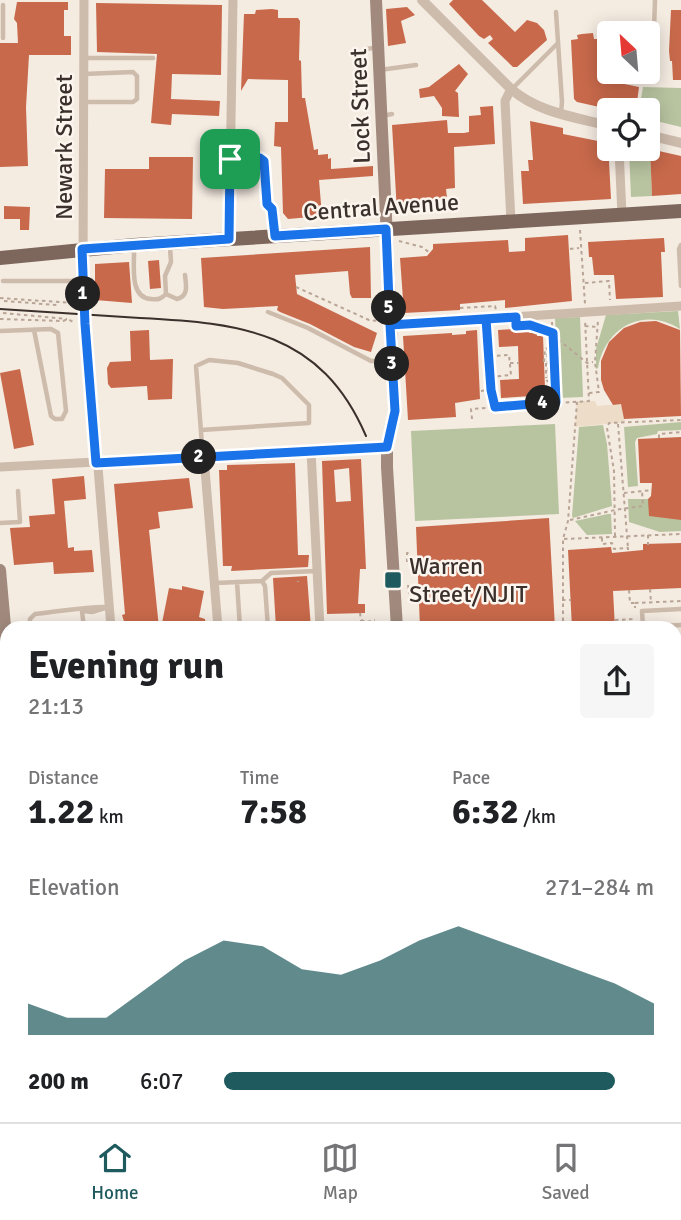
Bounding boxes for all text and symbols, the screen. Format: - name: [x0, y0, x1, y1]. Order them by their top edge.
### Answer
- north arrow: [597, 21, 660, 84]
- map controls: [597, 21, 660, 161]
- street label: Lock Street: [343, 48, 377, 164]
- street label: Newark Street: [49, 74, 79, 220]
- button: locate: [597, 98, 660, 161]
- pin: [200, 129, 260, 189]
- icon: arrive: [211, 140, 249, 178]
- street label: Central Avenue: [302, 187, 460, 227]
- pin: 1: [66, 276, 100, 312]
- text: 1: [77, 281, 88, 305]
- pin: 5: [372, 290, 406, 326]
- text: 5: [383, 295, 394, 319]
- pin: 3: [374, 346, 410, 382]
- text: 3: [386, 351, 397, 375]
- pin: 4: [526, 386, 560, 420]
- text: 4: [537, 390, 548, 414]
- pin: 2: [182, 440, 216, 475]
- text: 2: [193, 444, 204, 468]
- place label: Warren Street/NJIT: [409, 551, 528, 609]
- marker: Warren Street/NJIT: [383, 570, 403, 590]
- text: Evening run: [28, 642, 224, 689]
- button: share: [580, 644, 654, 718]
- text: 21:13: [28, 692, 84, 721]
- text: Distance: [28, 766, 99, 790]
- text: Time: [240, 766, 279, 790]
- text: Pace: [452, 766, 490, 790]
- text: 1.22: [28, 790, 95, 833]
- text: 7:58: [240, 790, 307, 833]
- text: 6:32: [452, 790, 519, 833]
- text: km: [95, 805, 124, 829]
- text: /km: [519, 805, 556, 829]
- text: Elevation: [28, 873, 120, 902]
- text: 271–284 m: [545, 873, 654, 902]
- text: 200 m: [28, 1067, 89, 1096]
- text: 6:07: [140, 1067, 183, 1096]
- tab: Home: [91, 1139, 139, 1205]
- tab: Map: [321, 1139, 359, 1205]
- tab: Saved: [542, 1139, 590, 1205]

